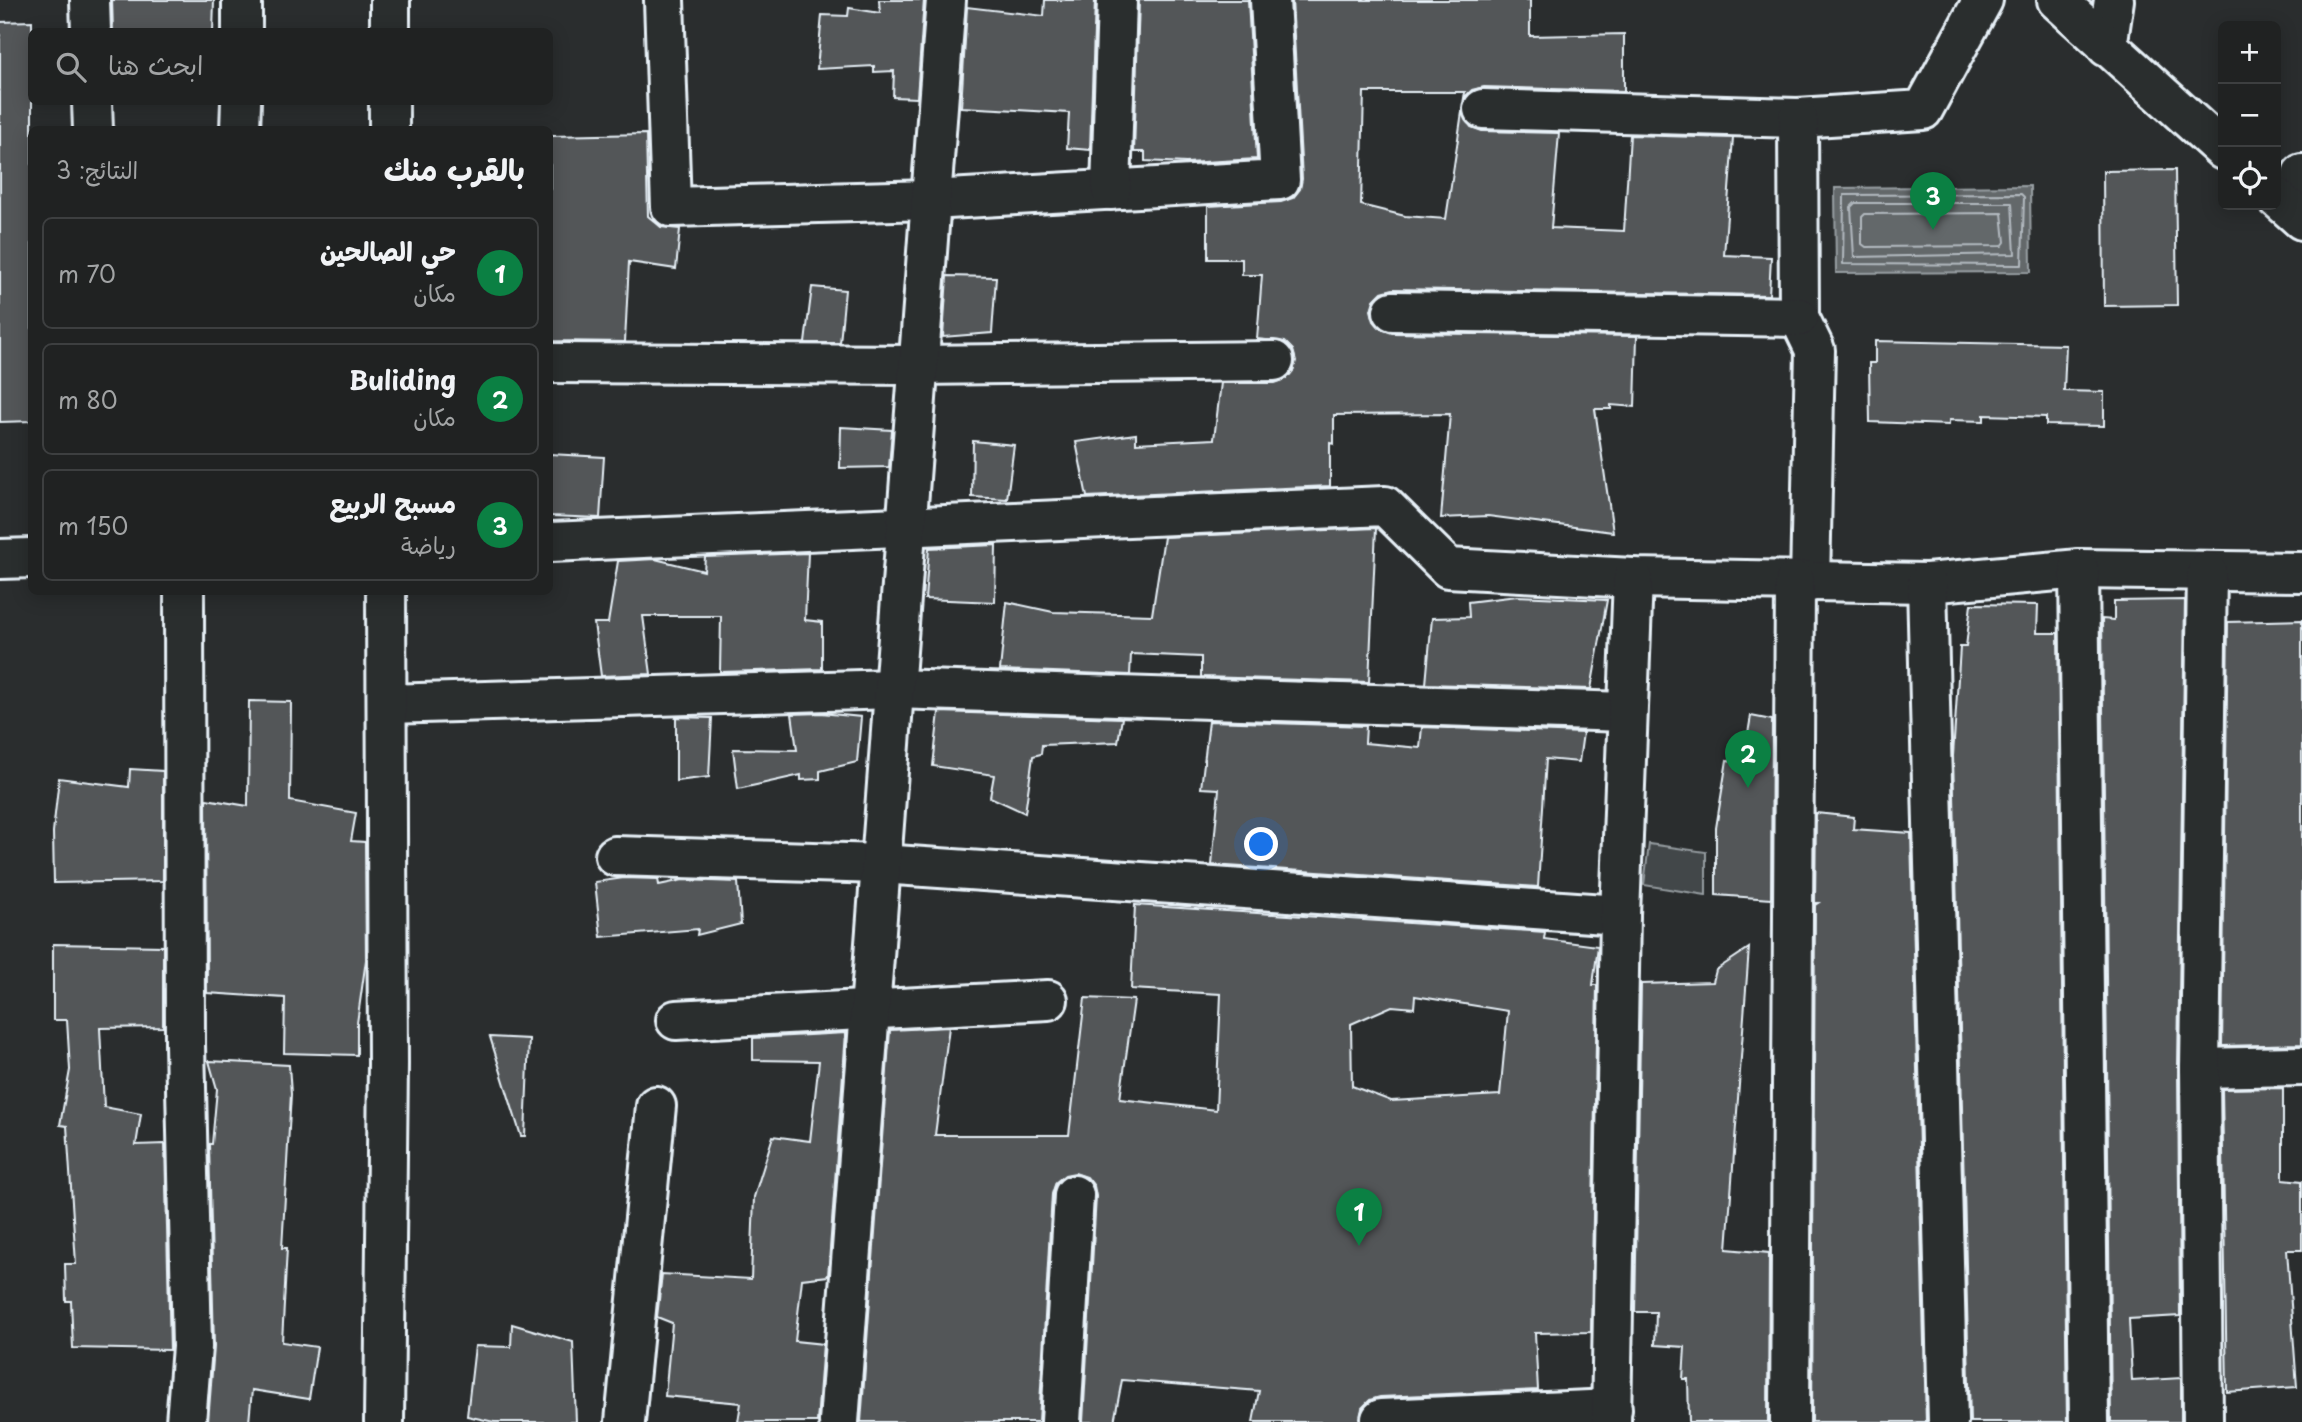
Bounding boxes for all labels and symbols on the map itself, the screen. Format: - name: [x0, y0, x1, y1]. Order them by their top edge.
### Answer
- pin: 3: [1910, 172, 1956, 230]
- pin: 2: [1725, 730, 1771, 788]
- your location: [1244, 827, 1278, 861]
- pin: 1: [1336, 1188, 1382, 1246]

